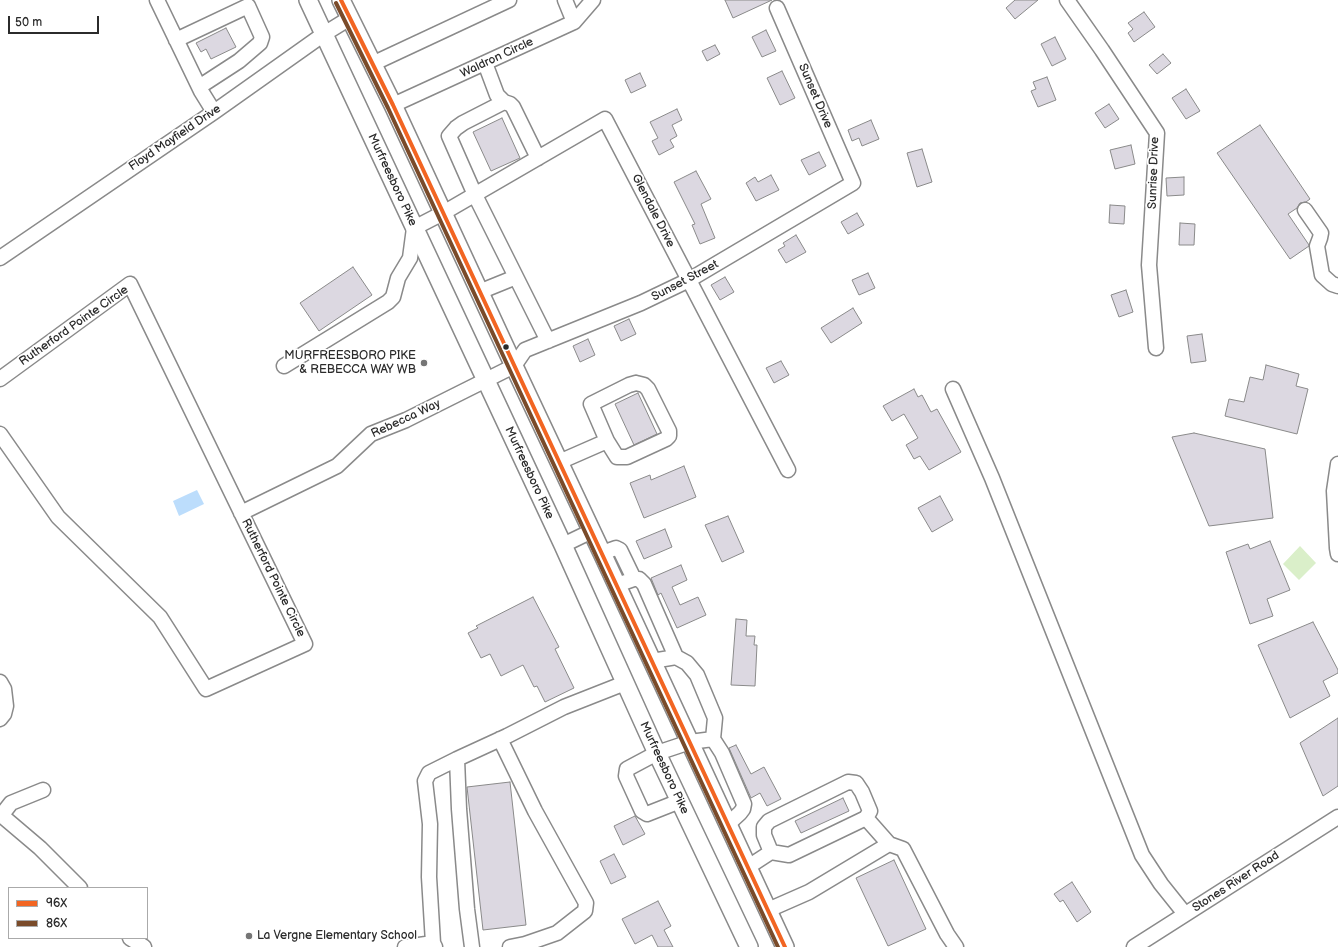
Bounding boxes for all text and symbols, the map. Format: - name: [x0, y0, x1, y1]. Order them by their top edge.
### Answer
- scale bar: [10, 8, 101, 34]
- text: 50 m: [15, 15, 42, 30]
- street label: Waldron Circle: [458, 35, 536, 81]
- street label: Sunset Drive: [795, 61, 835, 131]
- street label: Floyd Mayfield Drive: [126, 102, 224, 174]
- street label: Murfreesboro Pike: [364, 132, 420, 228]
- street label: Sunrise Drive: [1146, 137, 1162, 209]
- street label: Glendale Drive: [628, 172, 678, 250]
- street label: Sunset Street: [649, 257, 721, 305]
- street label: Rutherford Pointe Circle: [17, 283, 131, 369]
- unlabelled marker: [501, 342, 511, 352]
- place label: MURFREESBORO PIKE & REBECCA WAY WB: [284, 349, 416, 377]
- marker: MURFREESBORO PIKE & REBECCA WAY WB: [419, 358, 429, 368]
- street label: Rebecca Way: [369, 397, 443, 441]
- street label: Murfreesboro Pike: [501, 425, 557, 521]
- street label: Rutherford Pointe Circle: [238, 516, 308, 640]
- street label: Murfreesboro Pike: [636, 720, 692, 816]
- street label: Stones River Road: [1190, 849, 1282, 915]
- legend: [8, 887, 148, 939]
- text: 96X: [46, 896, 67, 911]
- text: 86X: [46, 916, 67, 931]
- place label: La Vergne Elementary School: [257, 929, 417, 943]
- marker: La Vergne Elementary School: [244, 931, 254, 941]

